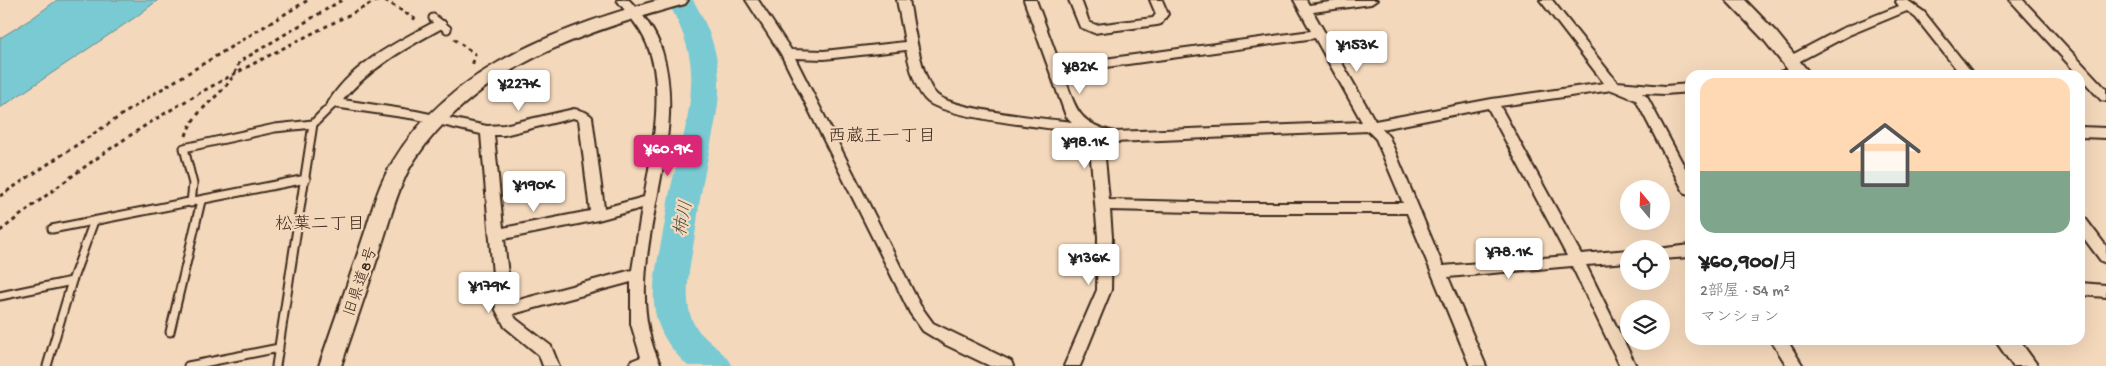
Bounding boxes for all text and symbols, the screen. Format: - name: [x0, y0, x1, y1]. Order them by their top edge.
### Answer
- pin: ¥153K: [1322, 30, 1392, 73]
- text: ¥153K: [1337, 37, 1377, 56]
- pin: ¥82K: [1050, 52, 1110, 95]
- text: ¥82K: [1064, 59, 1096, 78]
- pin: ¥227K: [484, 70, 554, 112]
- text: ¥227K: [499, 76, 539, 95]
- icon: home: [1840, 110, 1930, 200]
- district label: 西蔵王一丁目: [828, 126, 936, 148]
- pin: ¥98.1K: [1044, 128, 1126, 170]
- pin: ¥60.9K: [627, 134, 709, 177]
- text: ¥98.1K: [1063, 134, 1107, 153]
- text: ¥60.9K: [645, 141, 691, 160]
- pin: ¥190K: [499, 170, 569, 213]
- text: ¥190K: [514, 177, 554, 196]
- north arrow: [1620, 180, 1670, 230]
- map controls: [1620, 180, 1670, 350]
- water label: 柿川: [670, 199, 698, 238]
- district label: 松葉二丁目: [275, 214, 365, 236]
- pin: ¥78.1K: [1468, 238, 1550, 280]
- button: locate: [1620, 240, 1670, 290]
- street label: 旧県道8号: [341, 244, 383, 320]
- pin: ¥136K: [1054, 244, 1124, 286]
- text: ¥78.1K: [1487, 244, 1531, 263]
- text: ¥136K: [1069, 250, 1109, 269]
- text: ¥60,900/月: [1700, 251, 1799, 276]
- pin: ¥179K: [454, 272, 524, 314]
- text: ¥179K: [469, 278, 509, 297]
- text: 2部屋 · 54 m²: [1700, 283, 1790, 302]
- button: layers: [1620, 300, 1670, 350]
- text: マンション: [1700, 309, 1779, 328]

